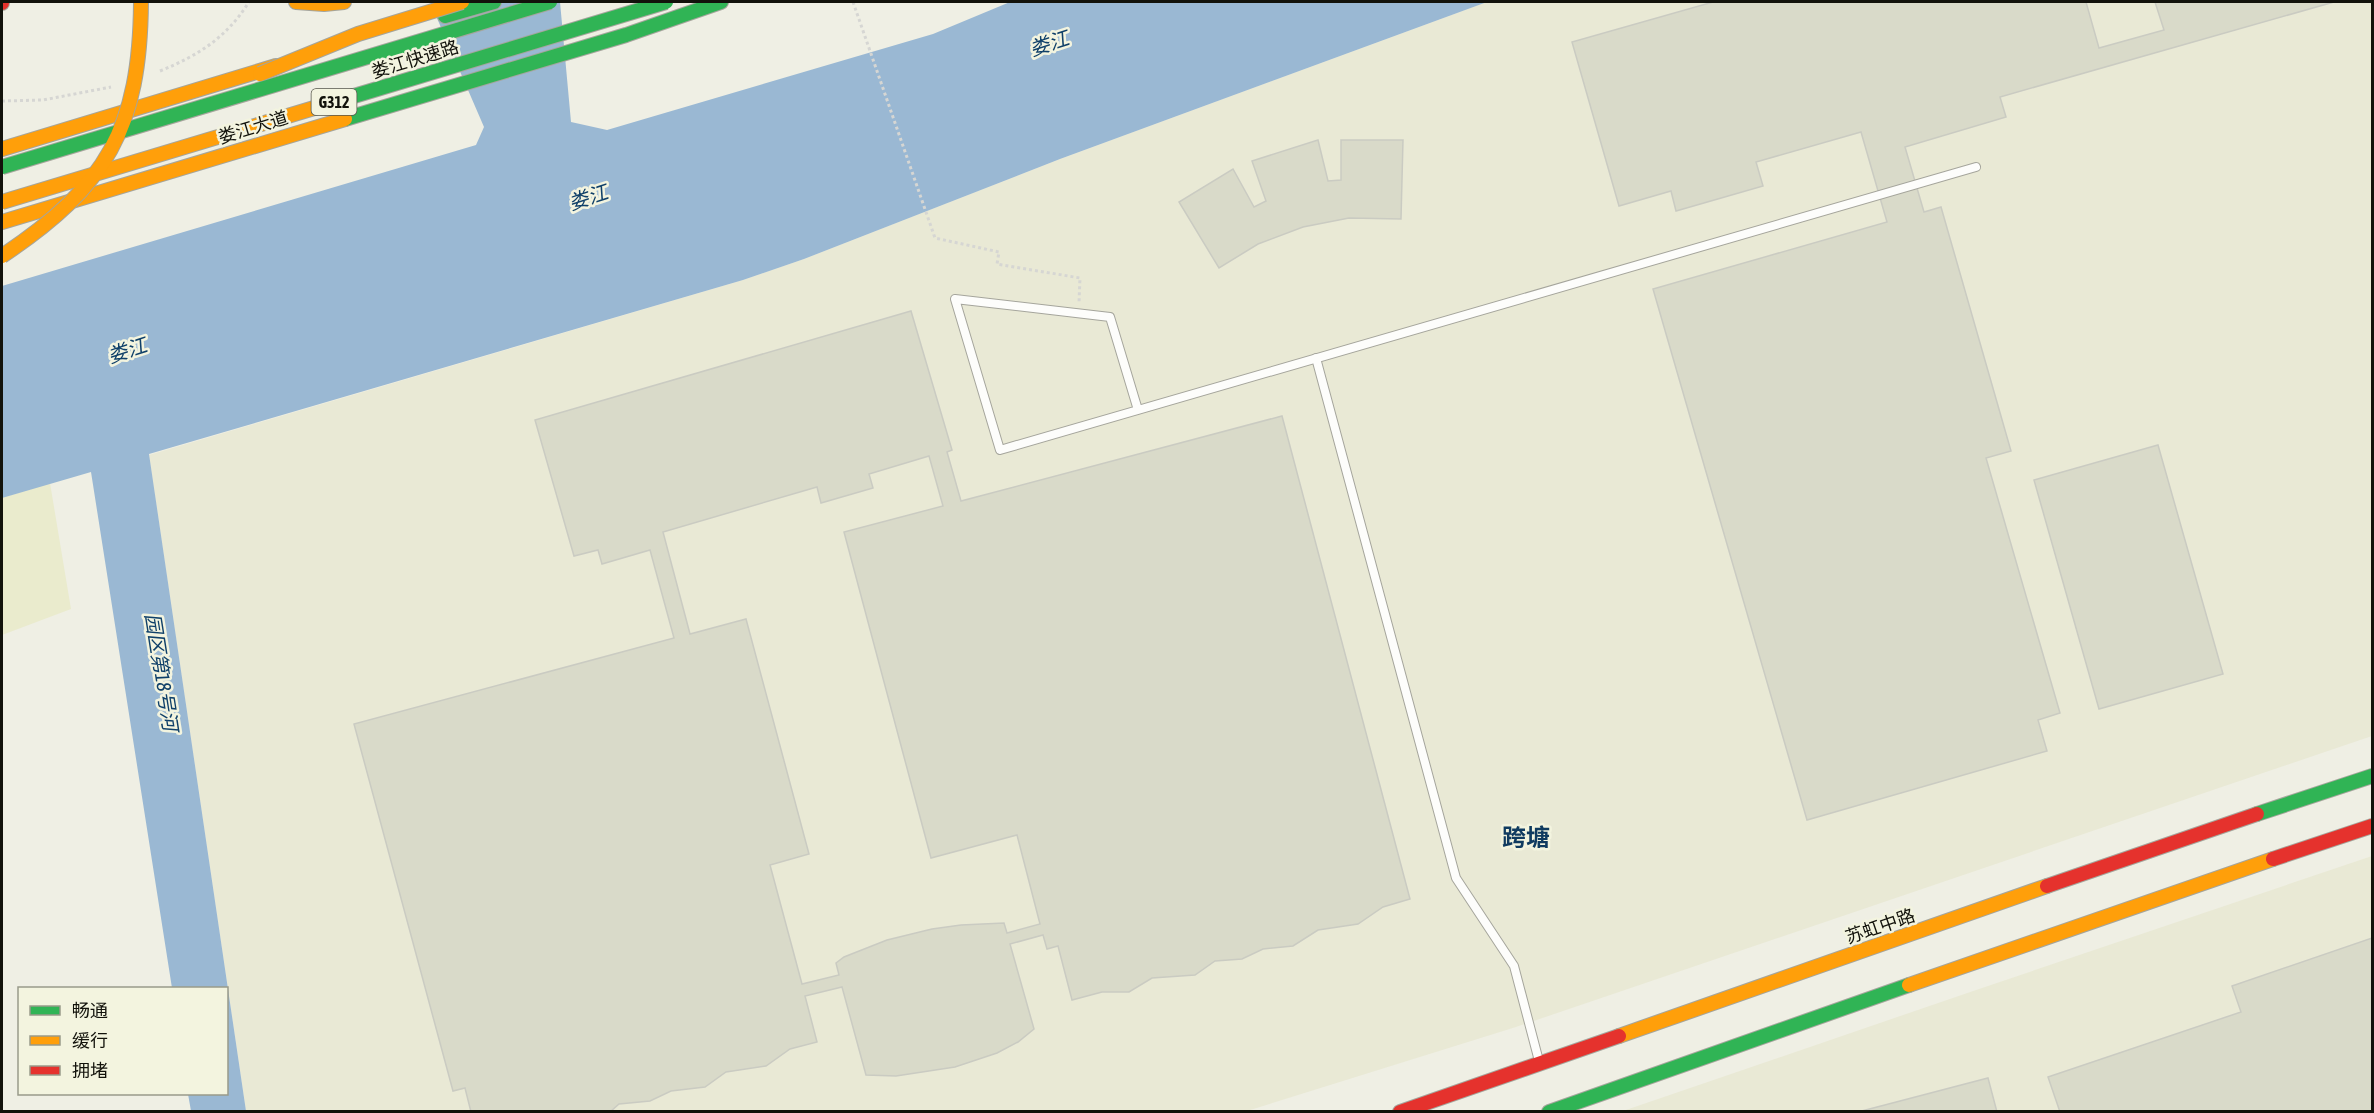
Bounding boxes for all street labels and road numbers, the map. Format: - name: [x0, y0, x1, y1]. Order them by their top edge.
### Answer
- street label: 娄江快速路: [369, 36, 461, 82]
- road number: G312: [312, 89, 356, 115]
- street label: 娄江大道: [216, 106, 290, 148]
- street label: 苏虹中路: [1843, 904, 1917, 948]

